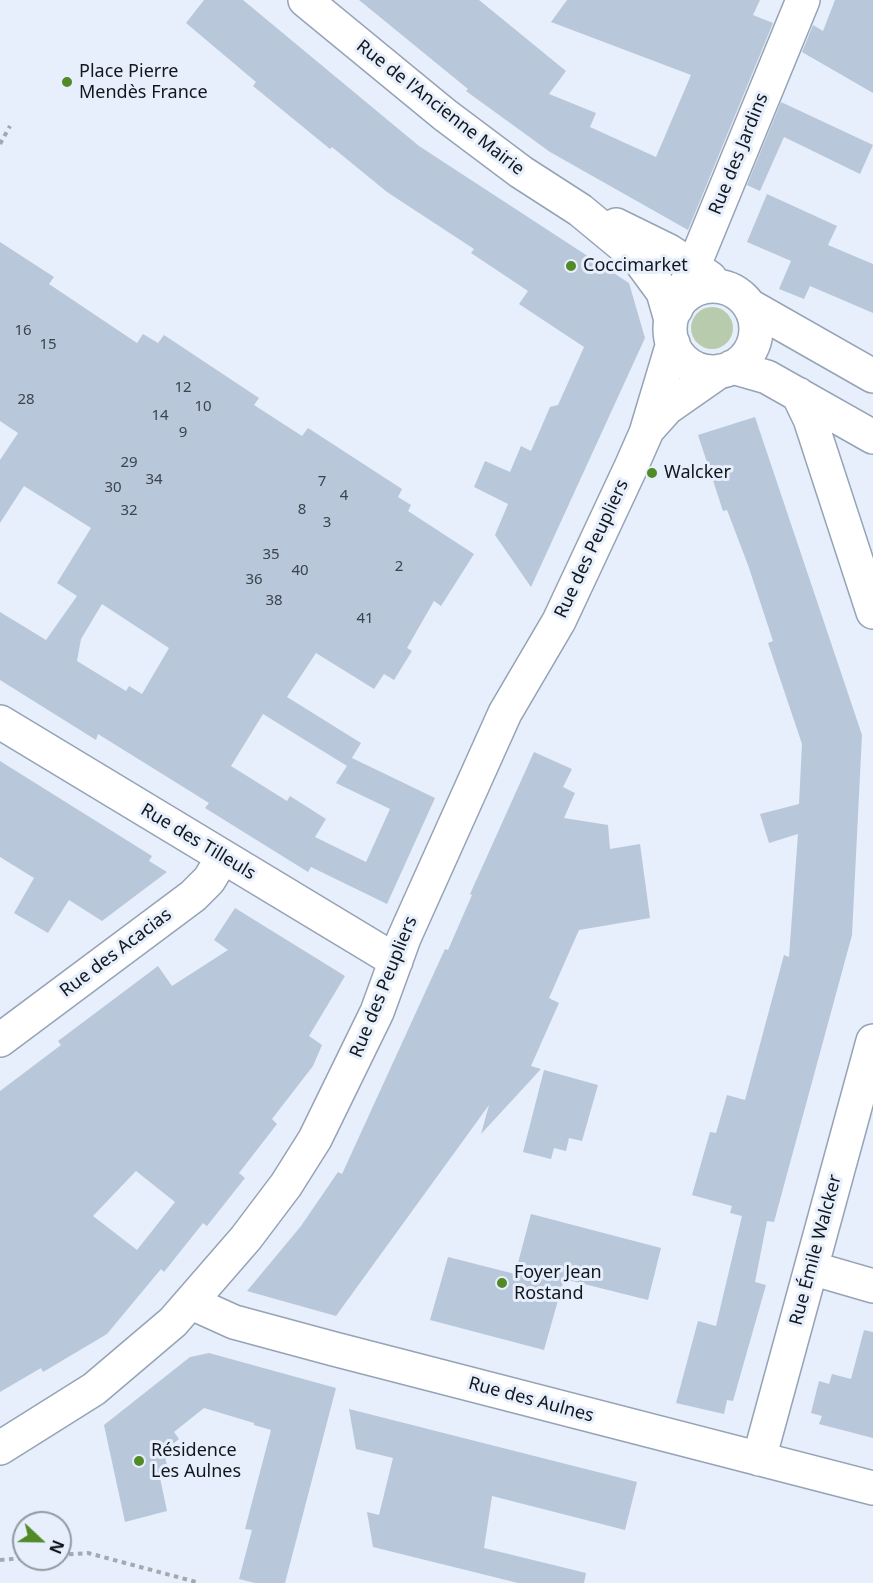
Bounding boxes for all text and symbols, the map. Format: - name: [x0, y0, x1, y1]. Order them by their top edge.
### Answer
- street label: Rue de l'Ancienne Mairie: [352, 36, 528, 180]
- place label: Place Pierre Mendès France: [79, 61, 208, 104]
- marker: Place Pierre Mendès France: [60, 75, 74, 89]
- street label: Rue des Jardins: [705, 90, 773, 218]
- place label: Coccimarket: [583, 255, 688, 277]
- marker: Coccimarket: [564, 259, 578, 273]
- house number: 16: [14, 322, 32, 340]
- house number: 15: [39, 336, 57, 354]
- house number: 12: [174, 379, 192, 397]
- house number: 28: [17, 391, 35, 409]
- house number: 10: [194, 398, 212, 416]
- house number: 14: [151, 407, 169, 425]
- house number: 9: [179, 424, 187, 442]
- house number: 29: [120, 454, 138, 472]
- place label: Walcker: [664, 462, 731, 484]
- marker: Walcker: [645, 466, 659, 480]
- house number: 34: [145, 471, 163, 489]
- house number: 7: [318, 473, 326, 491]
- street label: Rue des Peupliers: [550, 476, 634, 622]
- house number: 30: [104, 479, 122, 497]
- house number: 4: [340, 487, 348, 505]
- house number: 8: [298, 501, 306, 519]
- house number: 32: [120, 502, 138, 520]
- house number: 3: [323, 514, 331, 532]
- house number: 35: [262, 546, 280, 564]
- house number: 2: [395, 558, 403, 576]
- house number: 40: [291, 562, 309, 580]
- house number: 36: [245, 571, 263, 589]
- house number: 38: [265, 592, 283, 610]
- house number: 41: [356, 610, 374, 628]
- street label: Rue des Tilleuls: [137, 799, 259, 885]
- street label: Rue des Acacias: [56, 904, 176, 1002]
- street label: Rue des Peupliers: [346, 913, 422, 1061]
- street label: Rue Émile Walcker: [786, 1172, 846, 1328]
- place label: Foyer Jean Rostand: [514, 1262, 602, 1304]
- marker: Foyer Jean Rostand: [495, 1276, 509, 1290]
- street label: Rue des Aulnes: [466, 1373, 596, 1427]
- place label: Résidence Les Aulnes: [151, 1440, 241, 1482]
- marker: Résidence Les Aulnes: [132, 1454, 146, 1468]
- north arrow: [12, 1511, 72, 1571]
- text: N: [44, 1537, 69, 1557]

